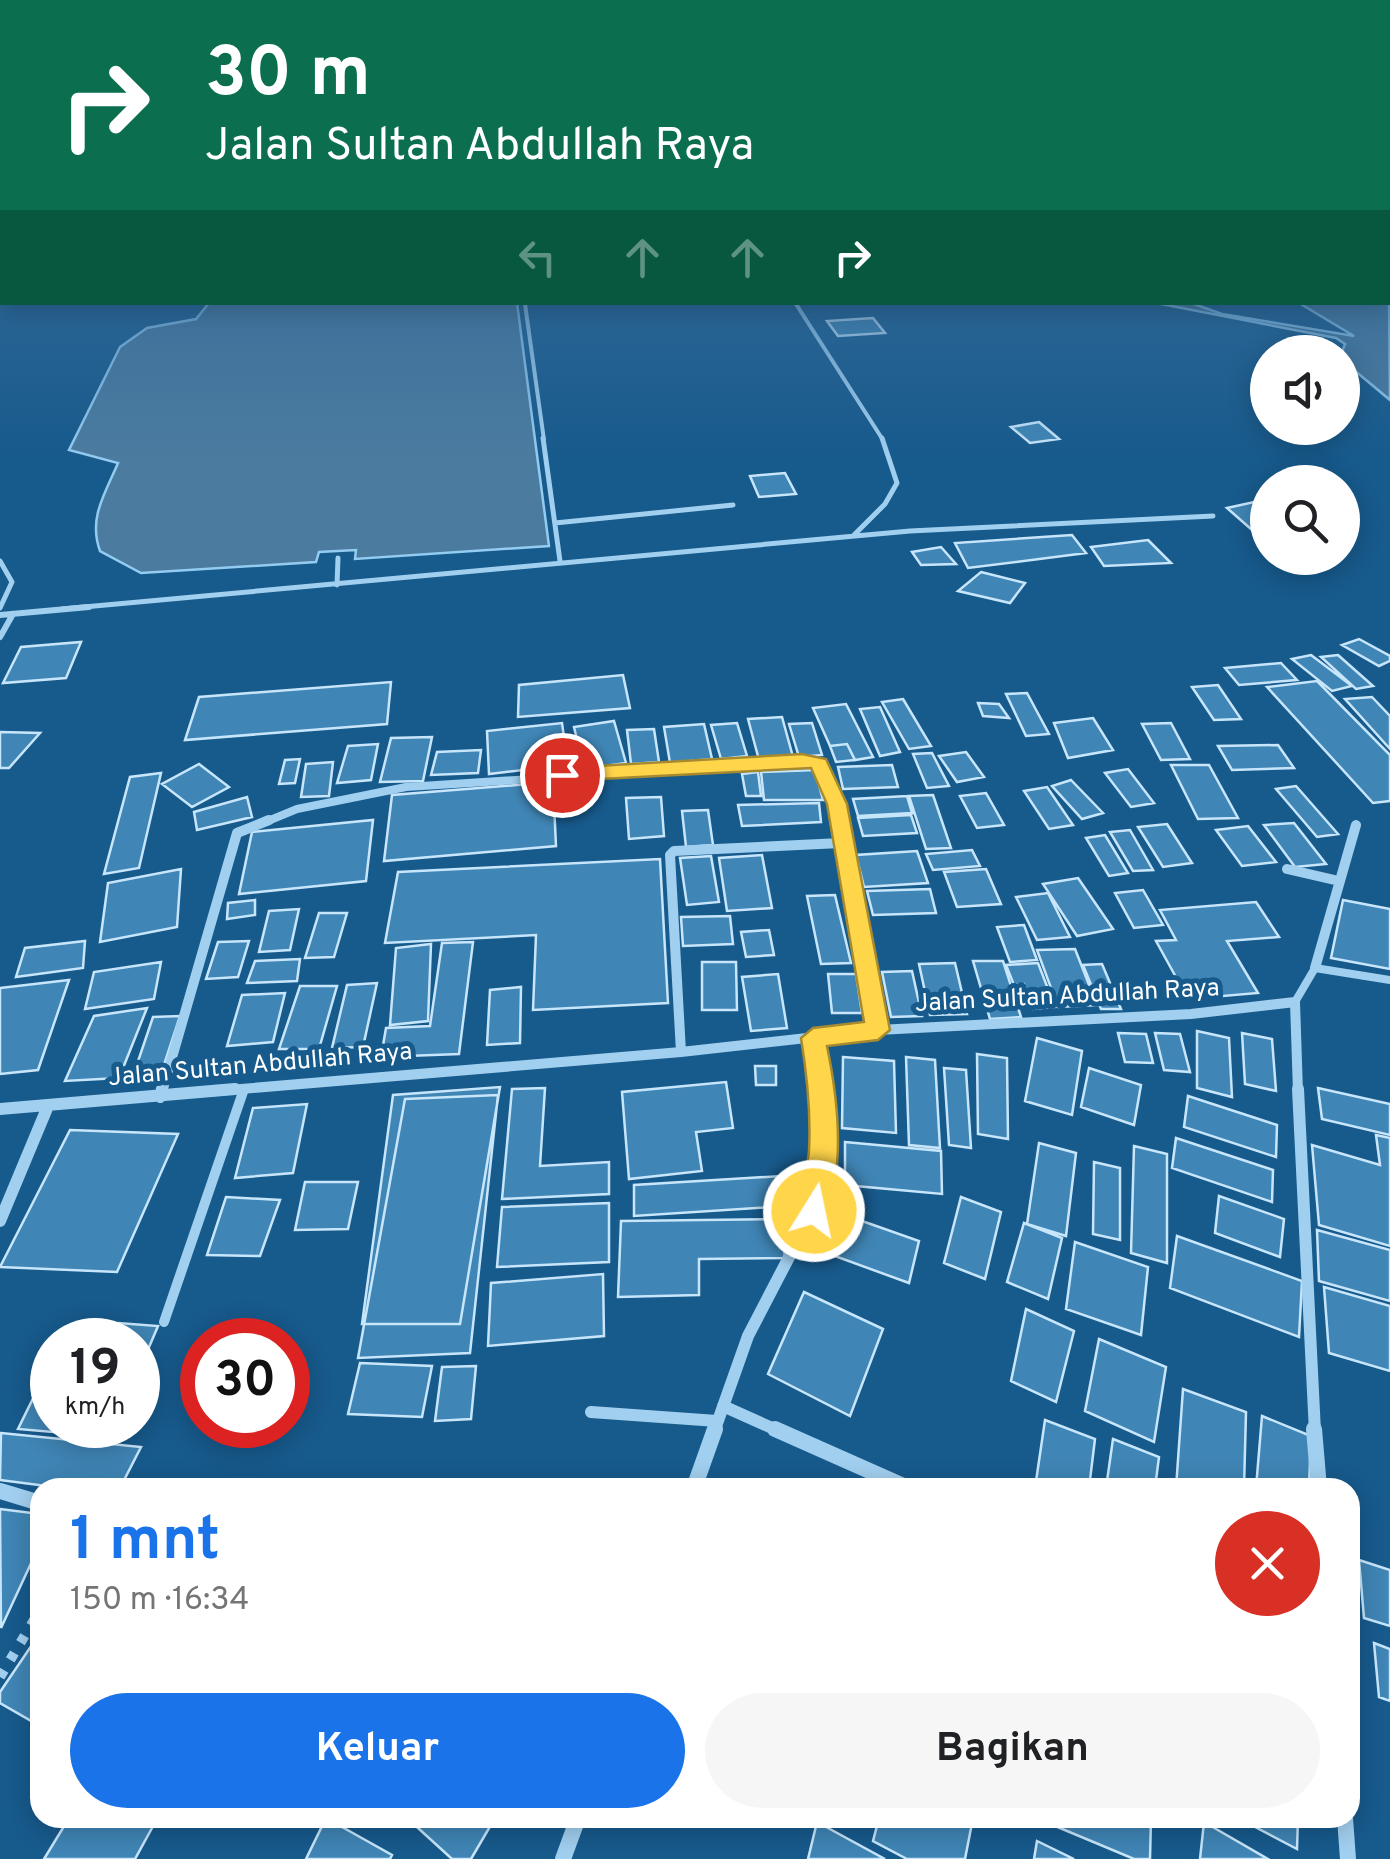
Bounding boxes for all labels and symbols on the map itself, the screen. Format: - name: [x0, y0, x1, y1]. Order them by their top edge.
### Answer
- pin: [520, 733, 605, 818]
- street label: Jalan Sultan Abdullah Raya: [914, 973, 1220, 1021]
- street label: Jalan Sultan Abdullah Raya: [107, 1037, 414, 1095]
- position arrow: [762, 1159, 866, 1263]
- speed limit sign: 30: [180, 1318, 310, 1448]

